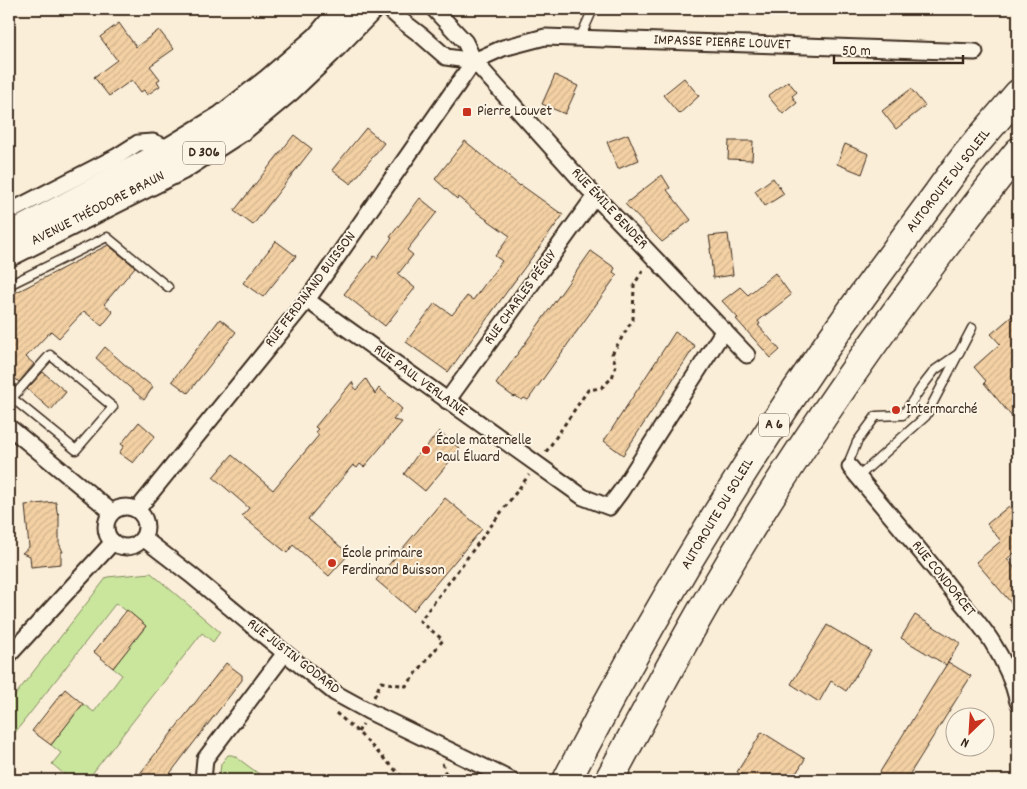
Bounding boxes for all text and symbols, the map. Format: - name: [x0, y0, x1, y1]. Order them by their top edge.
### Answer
- street label: IMPASSE PIERRE LOUVET: [653, 30, 791, 56]
- scale bar: [834, 32, 963, 64]
- text: 50 m: [842, 41, 871, 63]
- place label: Pierre Louvet: [477, 101, 552, 123]
- marker: Pierre Louvet: [461, 106, 473, 118]
- street label: AUTOROUTE DU SOLEIL: [901, 124, 997, 238]
- road number: D 306: [183, 142, 225, 164]
- street label: RUE ÉMILE BENDER: [565, 163, 653, 255]
- street label: AVENUE THÉODORE BRAUN: [27, 166, 169, 252]
- street label: RUE FERDINAND BUISSON: [260, 227, 362, 353]
- street label: RUE CHARLES PÉGUY: [479, 246, 563, 350]
- street label: RUE PAUL VERLAINE: [369, 339, 472, 423]
- place label: Intermarché: [906, 399, 978, 421]
- marker: Intermarché: [890, 404, 902, 416]
- road number: A 6: [759, 414, 789, 436]
- place label: École maternelle Paul Éluard: [436, 430, 532, 469]
- marker: École maternelle Paul Éluard: [420, 444, 432, 456]
- street label: AUTOROUTE DU SOLEIL: [676, 454, 760, 574]
- street label: RUE CONDORCET: [905, 536, 981, 622]
- place label: École primaire Ferdinand Buisson: [342, 543, 445, 582]
- marker: École primaire Ferdinand Buisson: [326, 557, 338, 569]
- street label: RUE JUSTIN GODARD: [242, 614, 344, 701]
- north arrow: [944, 706, 994, 756]
- text: N: [958, 731, 973, 752]

